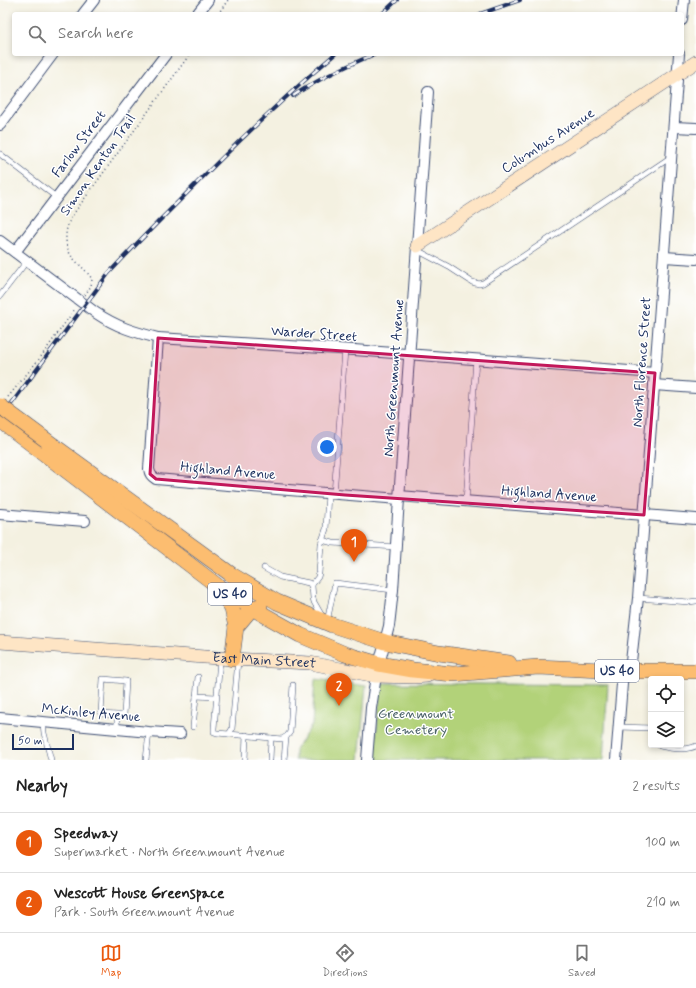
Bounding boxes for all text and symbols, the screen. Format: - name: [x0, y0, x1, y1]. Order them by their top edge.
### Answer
- search box: [12, 12, 684, 56]
- icon: search: [26, 23, 48, 45]
- text: Search here: [58, 24, 134, 44]
- street label: Columbus Avenue: [498, 104, 598, 178]
- street label: Farlow Street: [48, 107, 110, 181]
- street label: Simon Kenton Trail: [56, 111, 140, 219]
- street label: North Florence Street: [628, 296, 656, 428]
- street label: North Greenmount Avenue: [380, 299, 408, 457]
- street label: Warder Street: [270, 322, 358, 346]
- your location: [317, 437, 337, 457]
- street label: Highland Avenue: [179, 458, 277, 486]
- street label: Highland Avenue: [500, 482, 598, 508]
- pin: 1: [341, 529, 367, 562]
- road number: US 40: [208, 583, 252, 605]
- street label: East Main Street: [212, 649, 318, 673]
- road number: US 40: [595, 660, 639, 682]
- pin: 2: [326, 673, 352, 706]
- map controls: [648, 676, 684, 748]
- button: locate: [648, 676, 684, 712]
- street label: McKinley Avenue: [41, 700, 142, 726]
- park label: Greenmount Cemetery: [378, 705, 454, 739]
- button: layers: [648, 712, 684, 748]
- scale bar: [12, 732, 74, 751]
- text: 50 m: [18, 734, 43, 748]
- text: Nearby: [16, 775, 68, 797]
- text: 2 results: [633, 778, 680, 795]
- text: Speedway: [54, 824, 118, 844]
- text: 1: [26, 834, 32, 851]
- text: 100 m: [645, 834, 680, 851]
- text: Supermarket · North Greenmount Avenue: [54, 844, 285, 861]
- text: Wescott House Greenspace: [54, 884, 224, 904]
- text: 2: [26, 894, 32, 911]
- text: 210 m: [646, 894, 680, 911]
- text: Park · South Greenmount Avenue: [54, 904, 235, 921]
- tab: Map: [100, 942, 122, 980]
- tab: Directions: [322, 942, 368, 980]
- tab: Saved: [568, 942, 596, 980]

